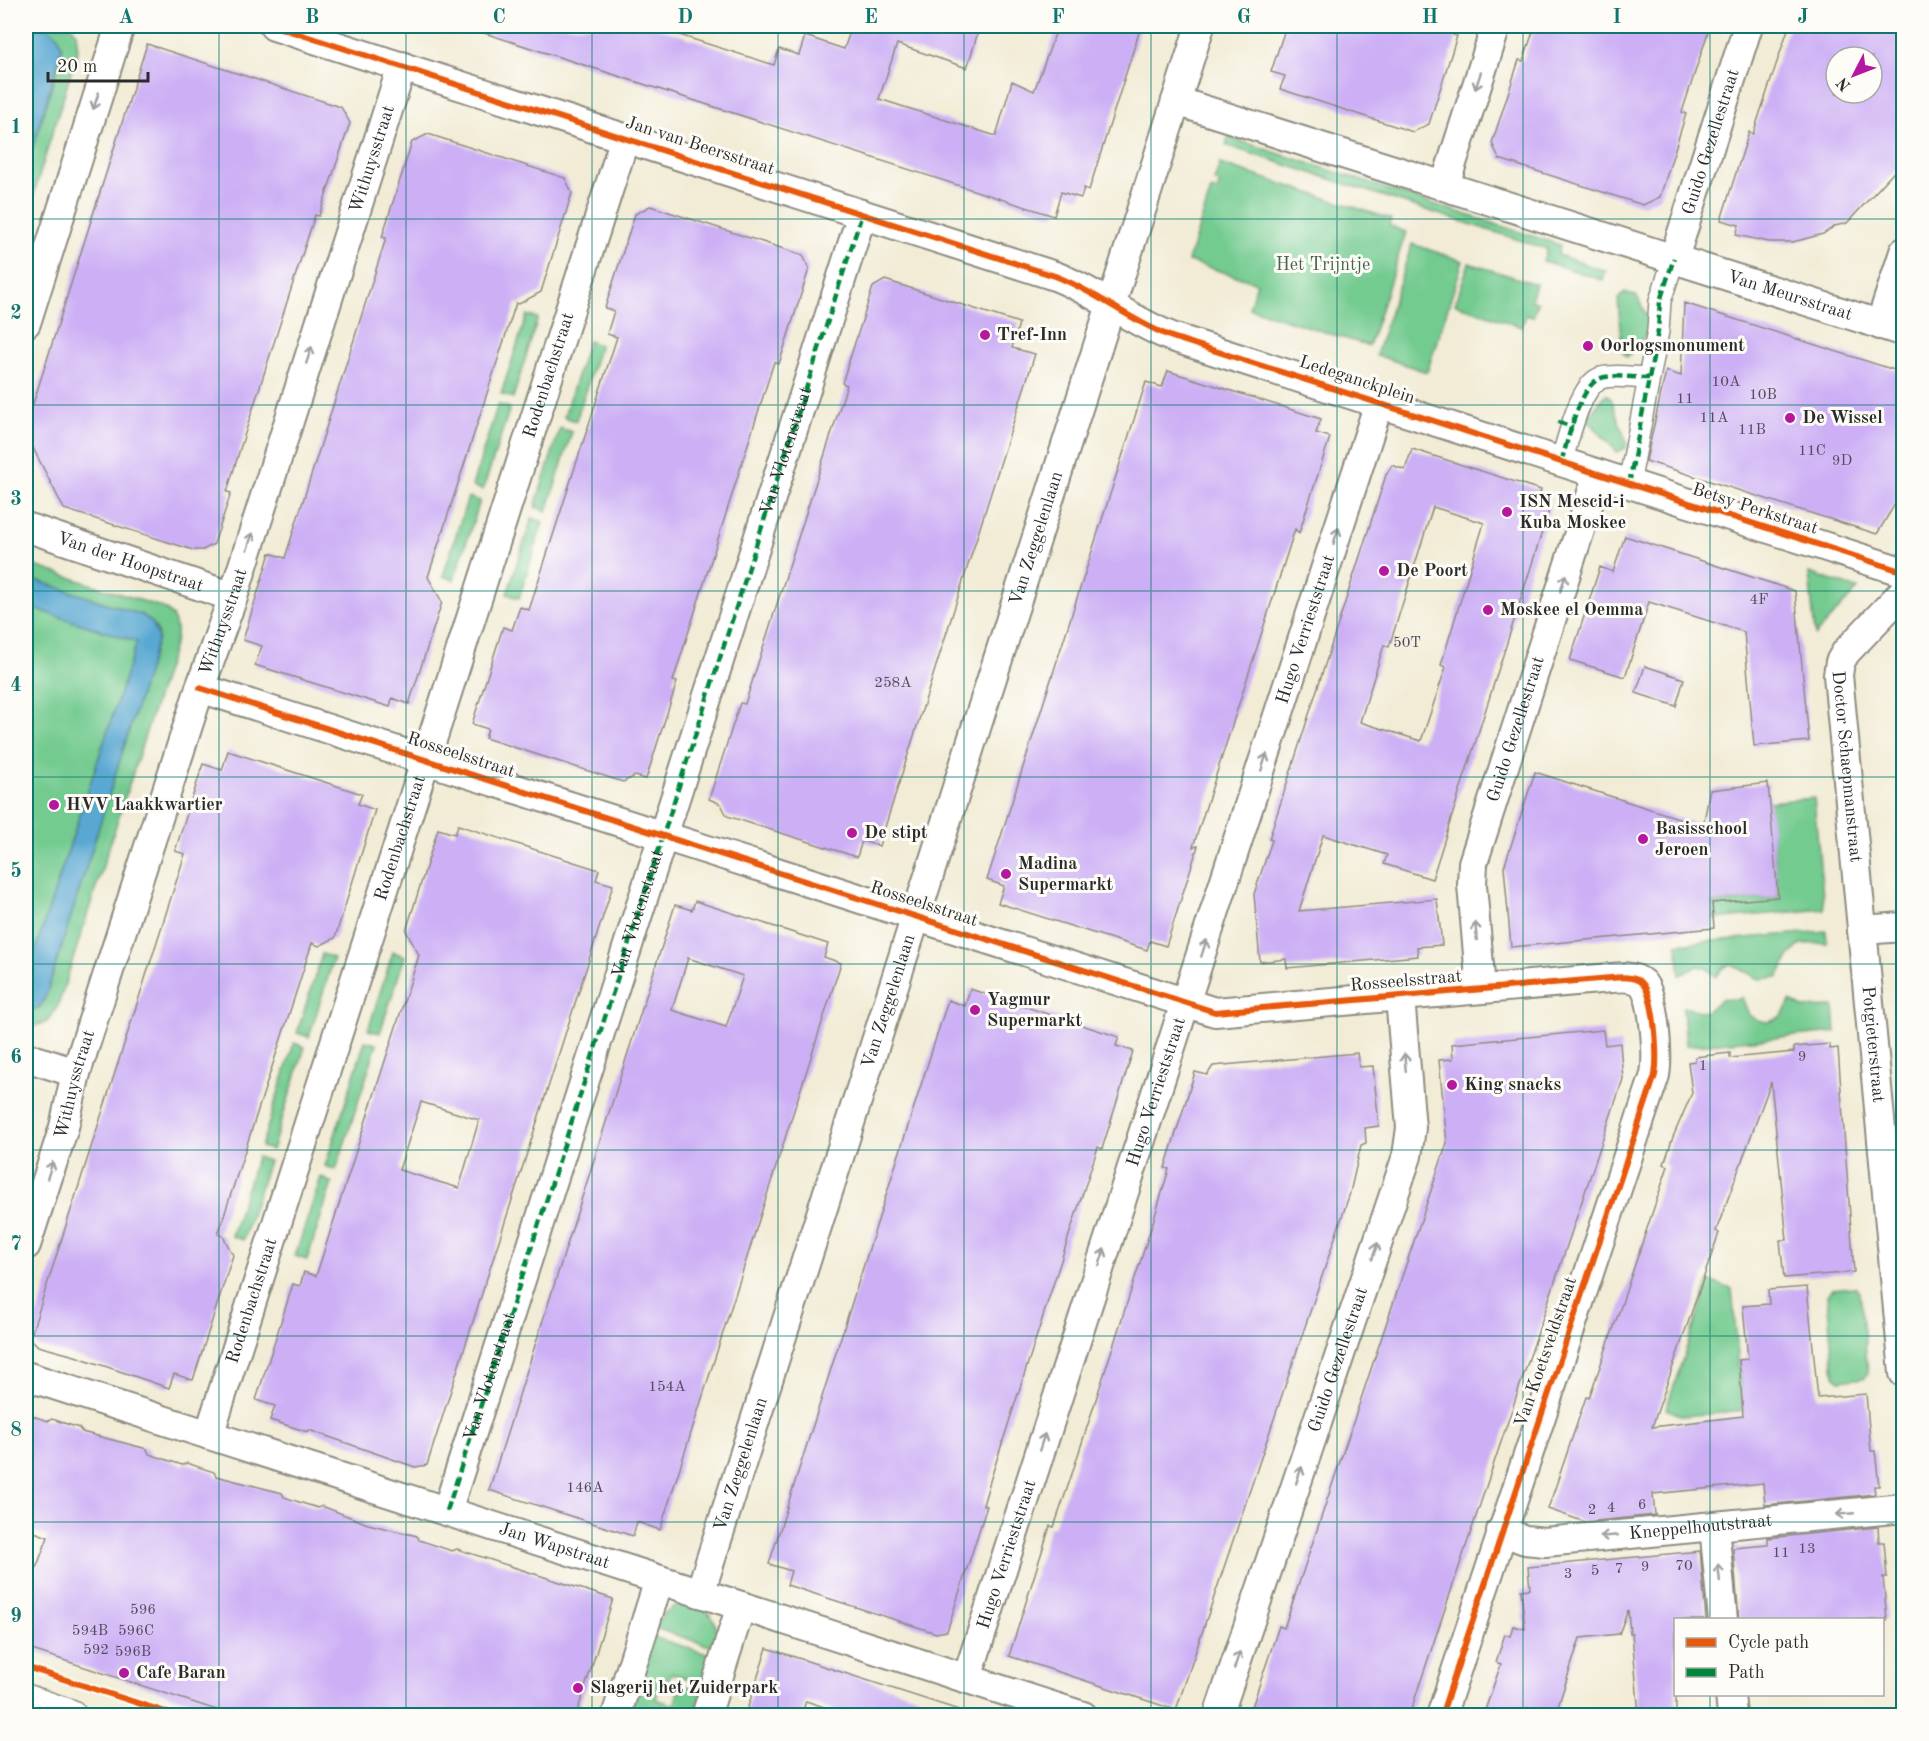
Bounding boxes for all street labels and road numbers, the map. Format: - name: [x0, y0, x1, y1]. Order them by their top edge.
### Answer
- street label: Guido Gezellestraat: [1679, 67, 1743, 217]
- street label: Withuysstraat: [347, 103, 398, 215]
- street label: Jan van Beersstraat: [623, 113, 777, 179]
- street label: Van Meursstraat: [1725, 268, 1855, 324]
- street label: Rodenbachstraat: [520, 310, 577, 440]
- street label: Ledeganckplein: [1297, 353, 1417, 407]
- street label: Van Vlotenstraat: [757, 384, 815, 517]
- street label: Van Zeggelenlaan: [1007, 469, 1066, 607]
- street label: Betsy Perkstraat: [1690, 480, 1820, 538]
- street label: Van der Hoopstraat: [55, 529, 206, 595]
- street label: Hugo Verrieststraat: [1273, 553, 1338, 706]
- street label: Withuysstraat: [196, 566, 251, 678]
- street label: Guido Gezellestraat: [1484, 654, 1548, 804]
- street label: Doctor Schaepmanstraat: [1829, 670, 1865, 863]
- street label: Rosseelsstraat: [405, 729, 517, 781]
- street label: Rodenbachstraat: [372, 773, 429, 903]
- street label: Van Vlotenstraat: [609, 847, 667, 980]
- street label: Rosseelsstraat: [868, 878, 980, 930]
- street label: Van Zeggelenlaan: [859, 932, 919, 1070]
- street label: Rosseelsstraat: [1349, 967, 1463, 995]
- street label: Potgieterstraat: [1858, 985, 1887, 1103]
- street label: Hugo Verrieststraat: [1124, 1015, 1189, 1169]
- street label: Withuysstraat: [52, 1028, 98, 1141]
- street label: Rodenbachstraat: [224, 1236, 281, 1366]
- street label: Van Koetsveldstraat: [1512, 1274, 1580, 1430]
- street label: Guido Gezellestraat: [1305, 1285, 1371, 1435]
- street label: Van Vlotenstraat: [461, 1310, 519, 1443]
- street label: Van Zeggelenlaan: [711, 1395, 771, 1533]
- street label: Hugo Verrieststraat: [974, 1477, 1039, 1631]
- street label: Kneppelhoutstraat: [1628, 1512, 1773, 1543]
- street label: Jan Wapstraat: [497, 1520, 612, 1572]

